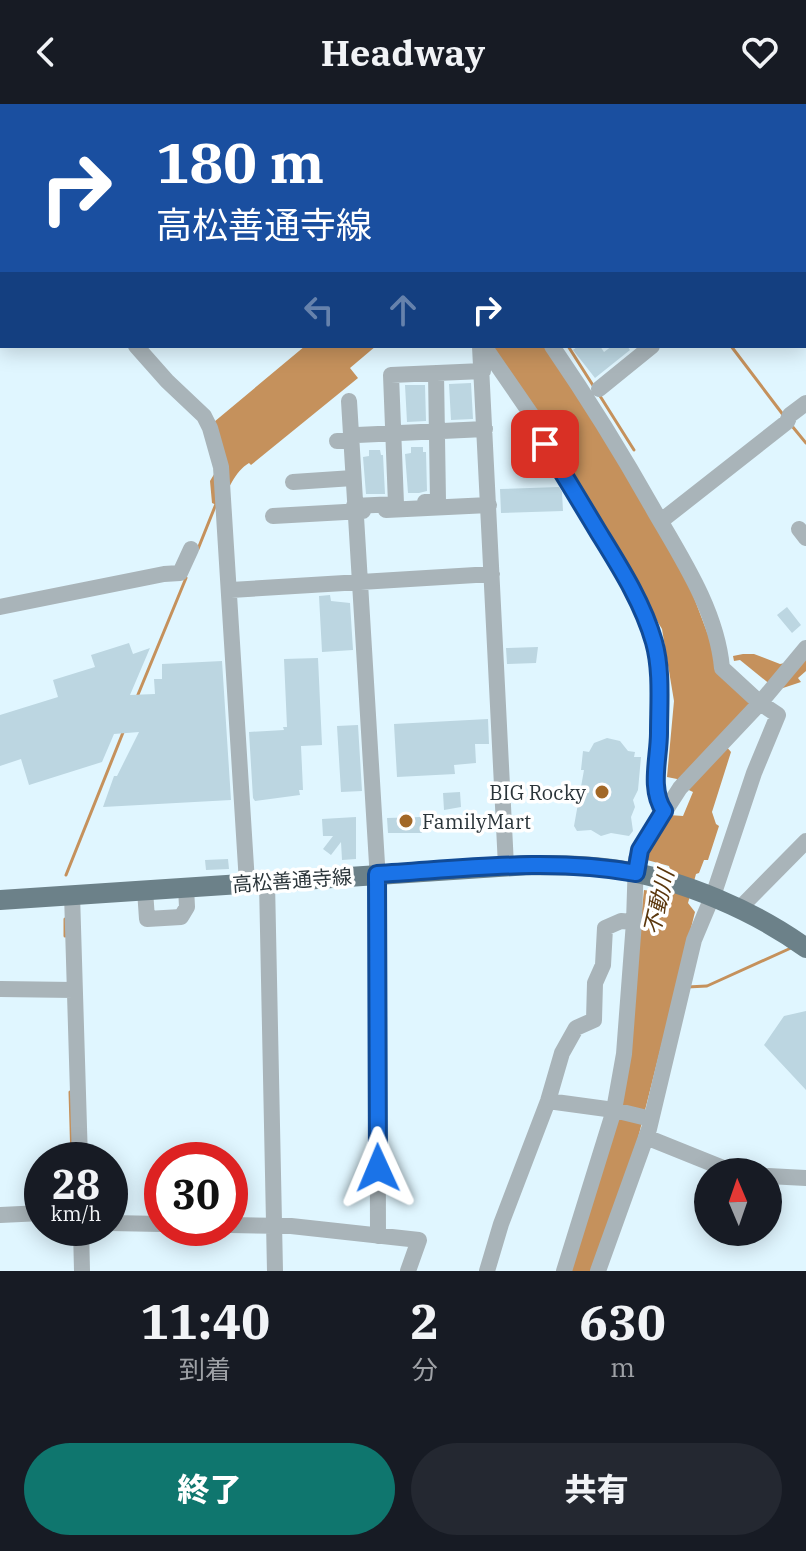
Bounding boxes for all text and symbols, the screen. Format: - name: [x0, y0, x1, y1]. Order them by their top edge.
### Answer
- text: Headway: [321, 29, 485, 76]
- icon: back: [24, 30, 68, 74]
- icon: heart: [738, 30, 782, 74]
- text: 180 m: [156, 126, 324, 198]
- icon: right: [24, 136, 128, 240]
- text: 高松善通寺線: [156, 201, 372, 248]
- icon: left: [297, 288, 341, 332]
- icon: ahead: [381, 288, 425, 332]
- icon: right: [465, 288, 509, 332]
- pin: [511, 410, 579, 478]
- icon: arrive: [523, 422, 567, 466]
- place label: BIG Rocky: [489, 779, 586, 806]
- marker: BIG Rocky: [593, 783, 611, 801]
- place label: FamilyMart: [422, 808, 531, 835]
- marker: FamilyMart: [397, 812, 415, 830]
- street label: 高松善通寺線: [231, 862, 353, 898]
- water label: 不動川: [636, 865, 680, 937]
- position arrow: [336, 1126, 420, 1210]
- speed limit sign: 30: [144, 1142, 248, 1246]
- text: 28: [52, 1158, 100, 1210]
- north arrow: [694, 1158, 782, 1246]
- map controls: [694, 1158, 782, 1246]
- text: km/h: [51, 1200, 101, 1227]
- text: 11:40: [140, 1290, 270, 1352]
- text: 2: [410, 1290, 439, 1352]
- text: 630: [579, 1291, 666, 1353]
- text: m: [610, 1350, 635, 1384]
- text: 到着: [179, 1352, 231, 1386]
- text: 分: [412, 1352, 438, 1386]
- button: 終了: [24, 1443, 395, 1535]
- button: 共有: [411, 1443, 782, 1535]

